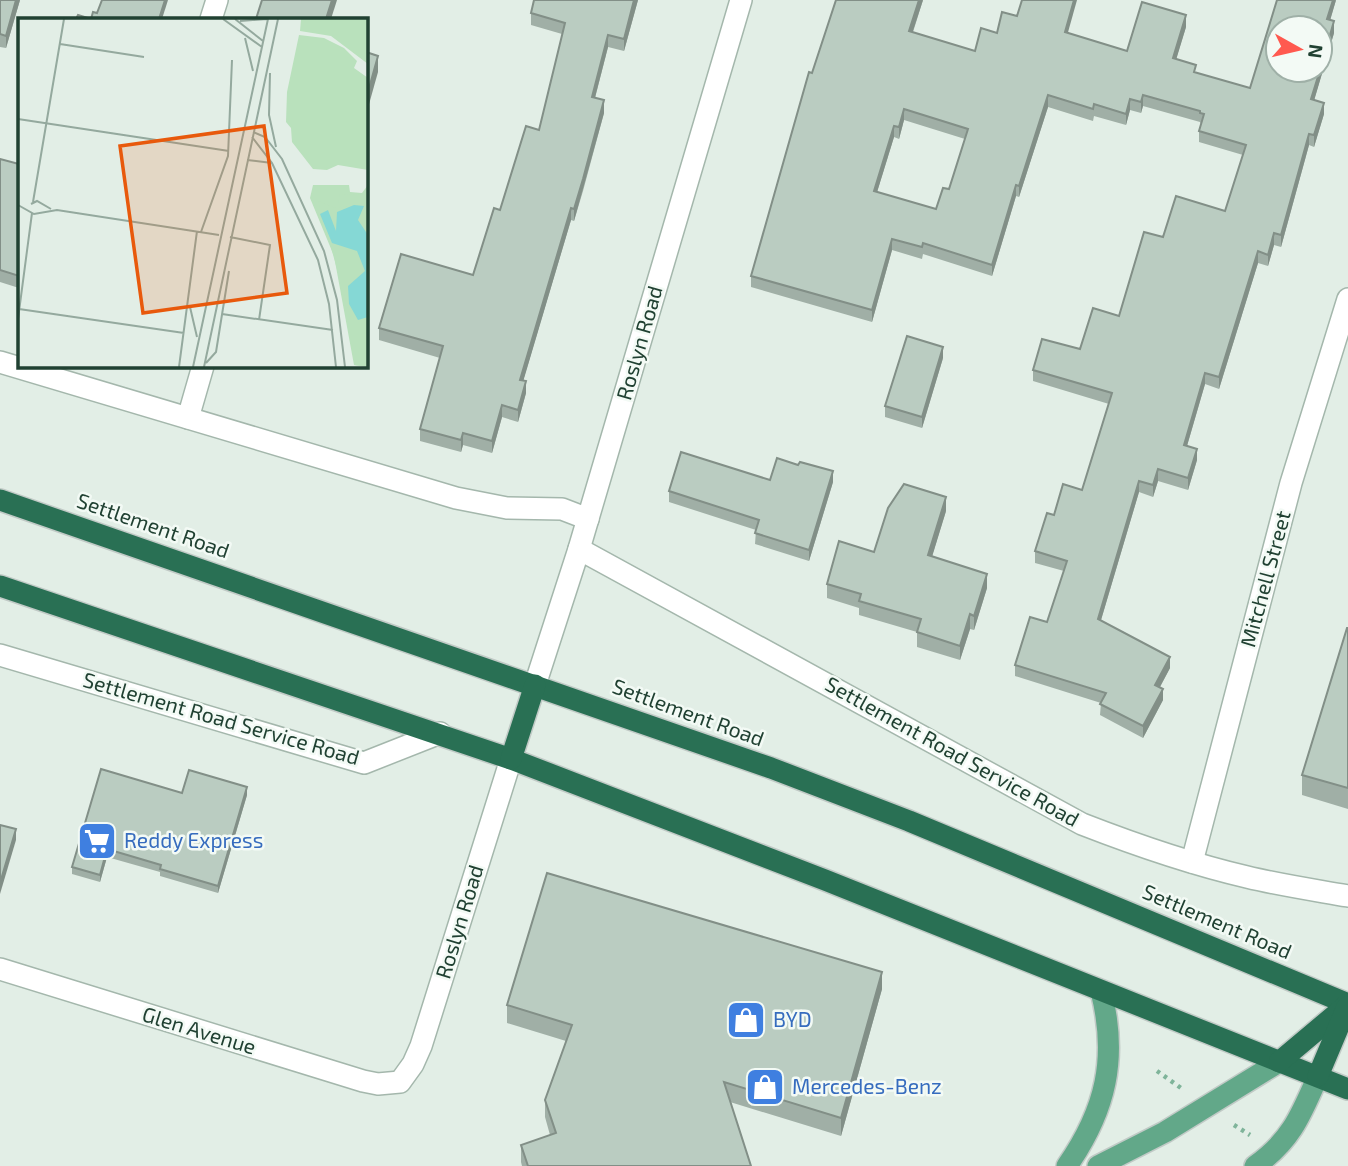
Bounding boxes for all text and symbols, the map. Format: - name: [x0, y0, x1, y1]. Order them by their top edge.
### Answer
- north arrow: [1264, 14, 1334, 84]
- inset map: [18, 18, 368, 368]
- text: N: [1304, 43, 1329, 60]
- street label: Roslyn Road: [610, 283, 667, 403]
- street label: Settlement Road: [74, 487, 233, 562]
- street label: Mitchell Street: [1234, 508, 1295, 650]
- street label: Settlement Road Service Road: [80, 666, 363, 769]
- street label: Settlement Road Service Road: [821, 670, 1084, 831]
- street label: Settlement Road: [609, 673, 768, 751]
- supermarket icon: Reddy Express: [76, 820, 118, 862]
- place label: Reddy Express: [124, 827, 263, 852]
- street label: Roslyn Road: [429, 862, 488, 981]
- street label: Settlement Road: [1139, 878, 1296, 963]
- shop icon: BYD: [725, 999, 767, 1041]
- street label: Glen Avenue: [140, 1000, 259, 1059]
- place label: BYD: [773, 1006, 812, 1031]
- shop icon: Mercedes-Benz: [744, 1066, 786, 1108]
- place label: Mercedes-Benz: [792, 1073, 942, 1098]

